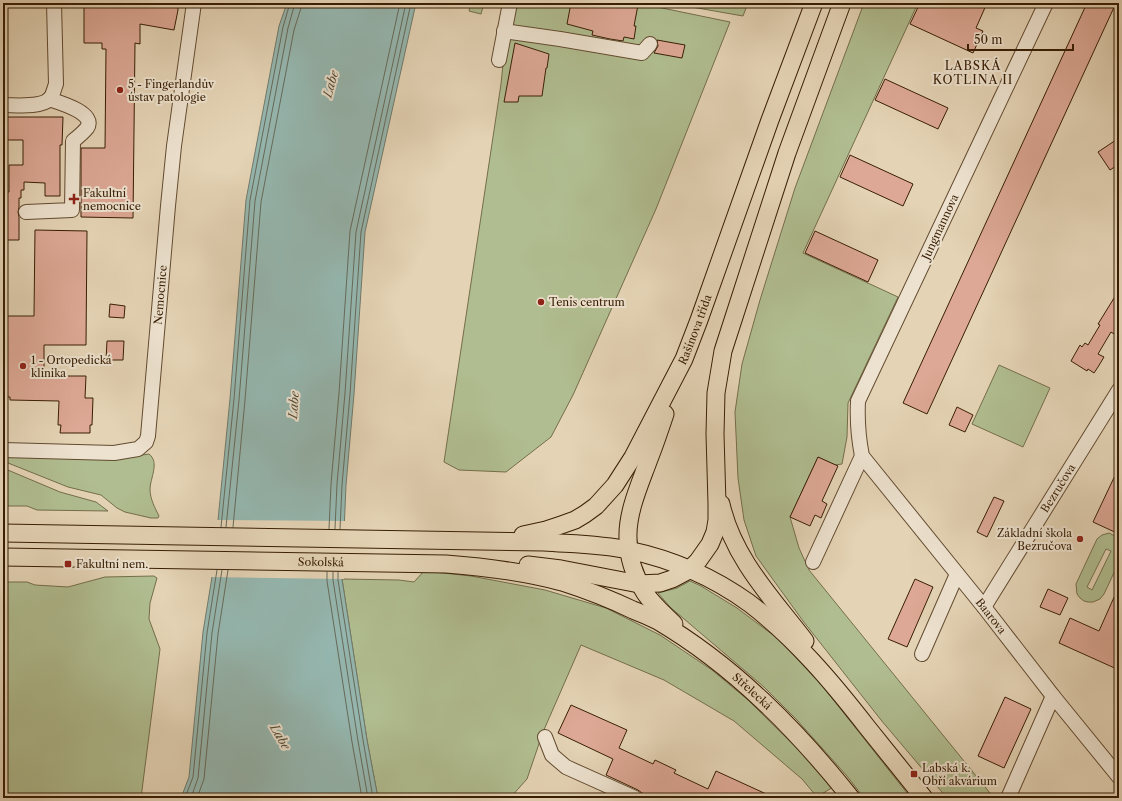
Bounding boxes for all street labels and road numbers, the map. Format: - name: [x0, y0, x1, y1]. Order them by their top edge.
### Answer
- street label: Jungmannova: [918, 192, 961, 264]
- street label: Nemocnice: [151, 264, 170, 325]
- street label: Rašínova třída: [675, 292, 715, 367]
- street label: Bezručova: [1038, 461, 1078, 515]
- street label: Sokolská: [298, 555, 344, 569]
- street label: Baarova: [973, 595, 1009, 637]
- street label: Střelecká: [730, 670, 775, 713]

